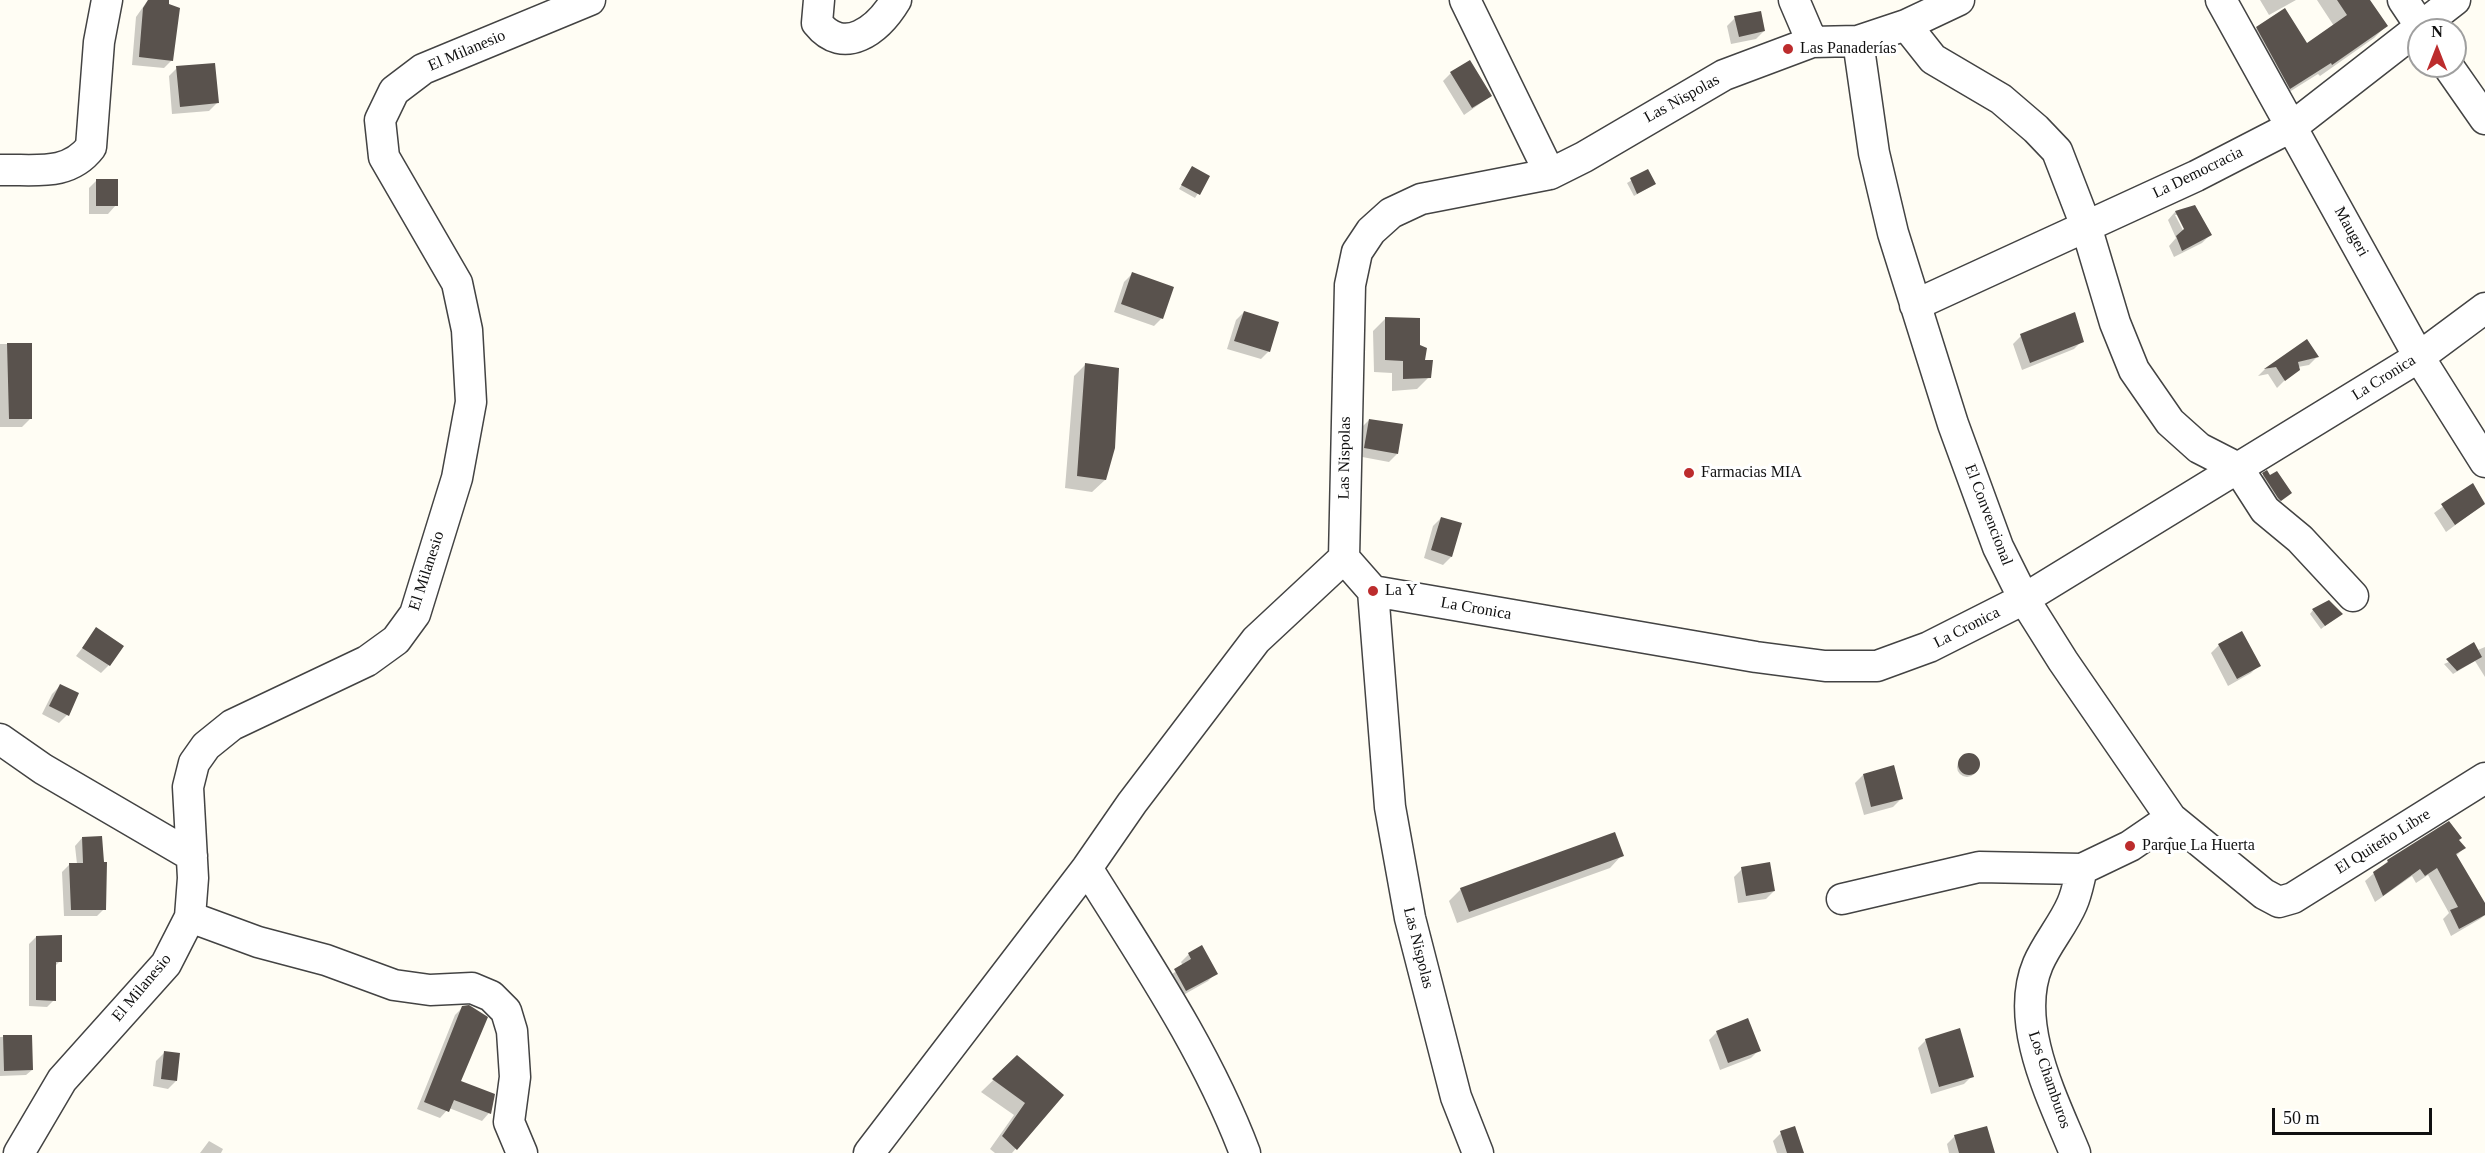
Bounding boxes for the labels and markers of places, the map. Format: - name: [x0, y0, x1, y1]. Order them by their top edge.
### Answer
- place label: Las Panaderías: [1800, 39, 1896, 59]
- marker: Las Panaderías: [1781, 42, 1795, 56]
- place label: Farmacias MIA: [1701, 463, 1802, 483]
- marker: Farmacias MIA: [1682, 466, 1696, 480]
- place label: La Y: [1385, 581, 1417, 601]
- marker: La Y: [1366, 584, 1380, 598]
- place label: Parque La Huerta: [2142, 836, 2255, 856]
- marker: Parque La Huerta: [2123, 839, 2137, 853]

